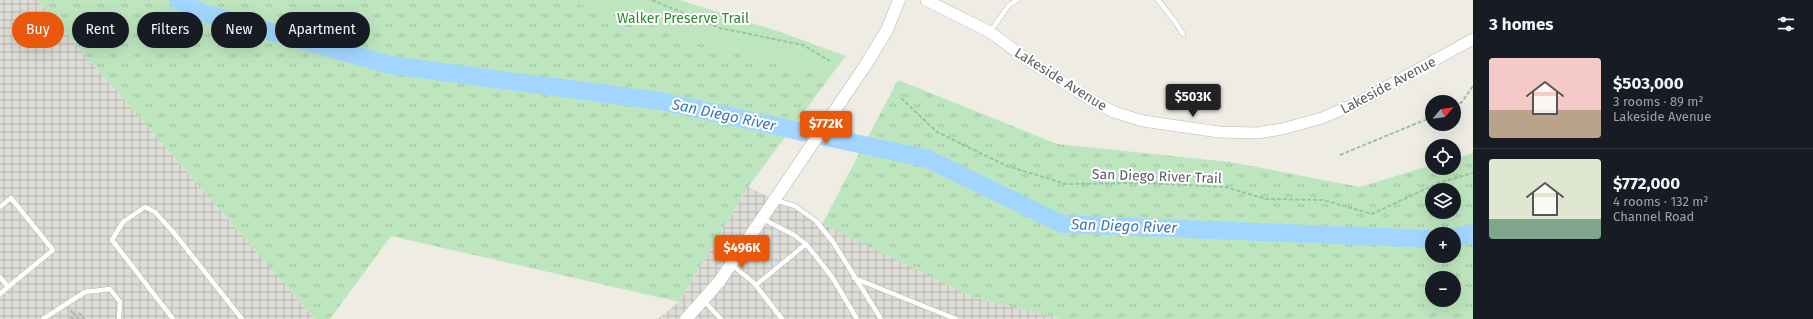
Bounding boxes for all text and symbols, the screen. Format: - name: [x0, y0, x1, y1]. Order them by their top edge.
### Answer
- park label: Walker Preserve Trail: [617, 10, 749, 27]
- chip: Buy: [12, 12, 64, 48]
- chip: Rent: [72, 12, 129, 48]
- chip: Filters: [137, 12, 203, 48]
- chip: New: [211, 12, 267, 48]
- chip: Apartment: [275, 12, 370, 48]
- icon: filters: [1775, 13, 1797, 35]
- text: 3 homes: [1489, 14, 1554, 35]
- street label: Lakeside Avenue: [1011, 44, 1110, 115]
- street label: Lakeside Avenue: [1338, 53, 1439, 118]
- text: $503,000: [1613, 73, 1684, 94]
- icon: home: [1521, 74, 1569, 122]
- pin: $503K: [1165, 84, 1221, 118]
- text: $503K: [1175, 89, 1211, 104]
- text: 3 rooms · 89 m²: [1613, 94, 1703, 109]
- water label: San Diego River: [669, 95, 779, 135]
- north arrow: [1425, 95, 1461, 131]
- map controls: [1425, 95, 1461, 307]
- text: Lakeside Avenue: [1613, 109, 1711, 124]
- pin: $772K: [798, 111, 854, 145]
- text: $772K: [809, 116, 843, 131]
- button: locate: [1425, 139, 1461, 175]
- street label: San Diego River Trail: [1092, 166, 1222, 187]
- text: $772,000: [1613, 173, 1680, 194]
- icon: home: [1521, 175, 1569, 223]
- button: layers: [1425, 183, 1461, 219]
- text: 4 rooms · 132 m²: [1613, 194, 1709, 209]
- text: Channel Road: [1613, 209, 1694, 224]
- water label: San Diego River: [1070, 215, 1178, 237]
- button: +: [1425, 227, 1461, 263]
- pin: $496K: [714, 235, 770, 269]
- text: $496K: [723, 240, 761, 255]
- button: −: [1425, 271, 1461, 307]

